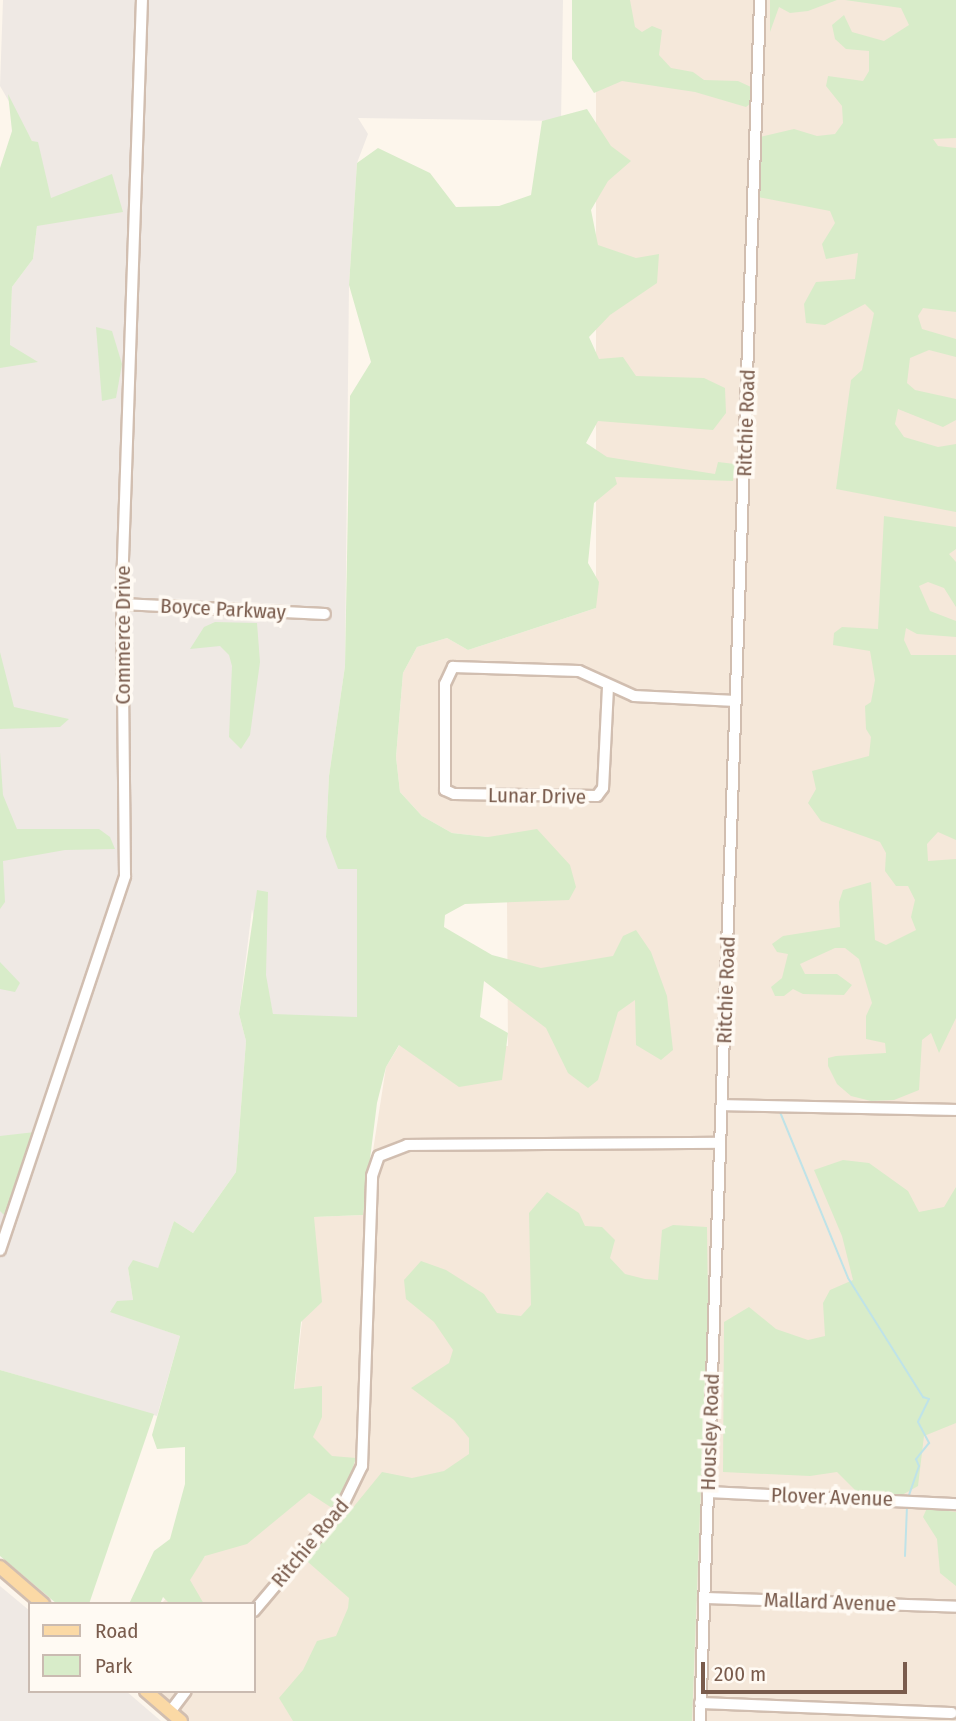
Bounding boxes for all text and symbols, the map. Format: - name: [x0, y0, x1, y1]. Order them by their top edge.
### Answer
- street label: Ritchie Road: [732, 369, 760, 477]
- street label: Commerce Drive: [110, 565, 136, 705]
- street label: Boyce Parkway: [160, 593, 286, 625]
- street label: Lunar Drive: [488, 783, 586, 809]
- street label: Ritchie Road: [712, 936, 740, 1044]
- street label: Housley Road: [695, 1373, 725, 1491]
- street label: Plover Avenue: [771, 1482, 893, 1512]
- street label: Ritchie Road: [266, 1494, 354, 1592]
- street label: Mallard Avenue: [763, 1587, 897, 1617]
- legend: [28, 1602, 256, 1693]
- text: Road: [95, 1618, 139, 1644]
- scale bar: [704, 1648, 911, 1692]
- text: Park: [95, 1653, 132, 1679]
- text: 200 m: [714, 1661, 766, 1687]

